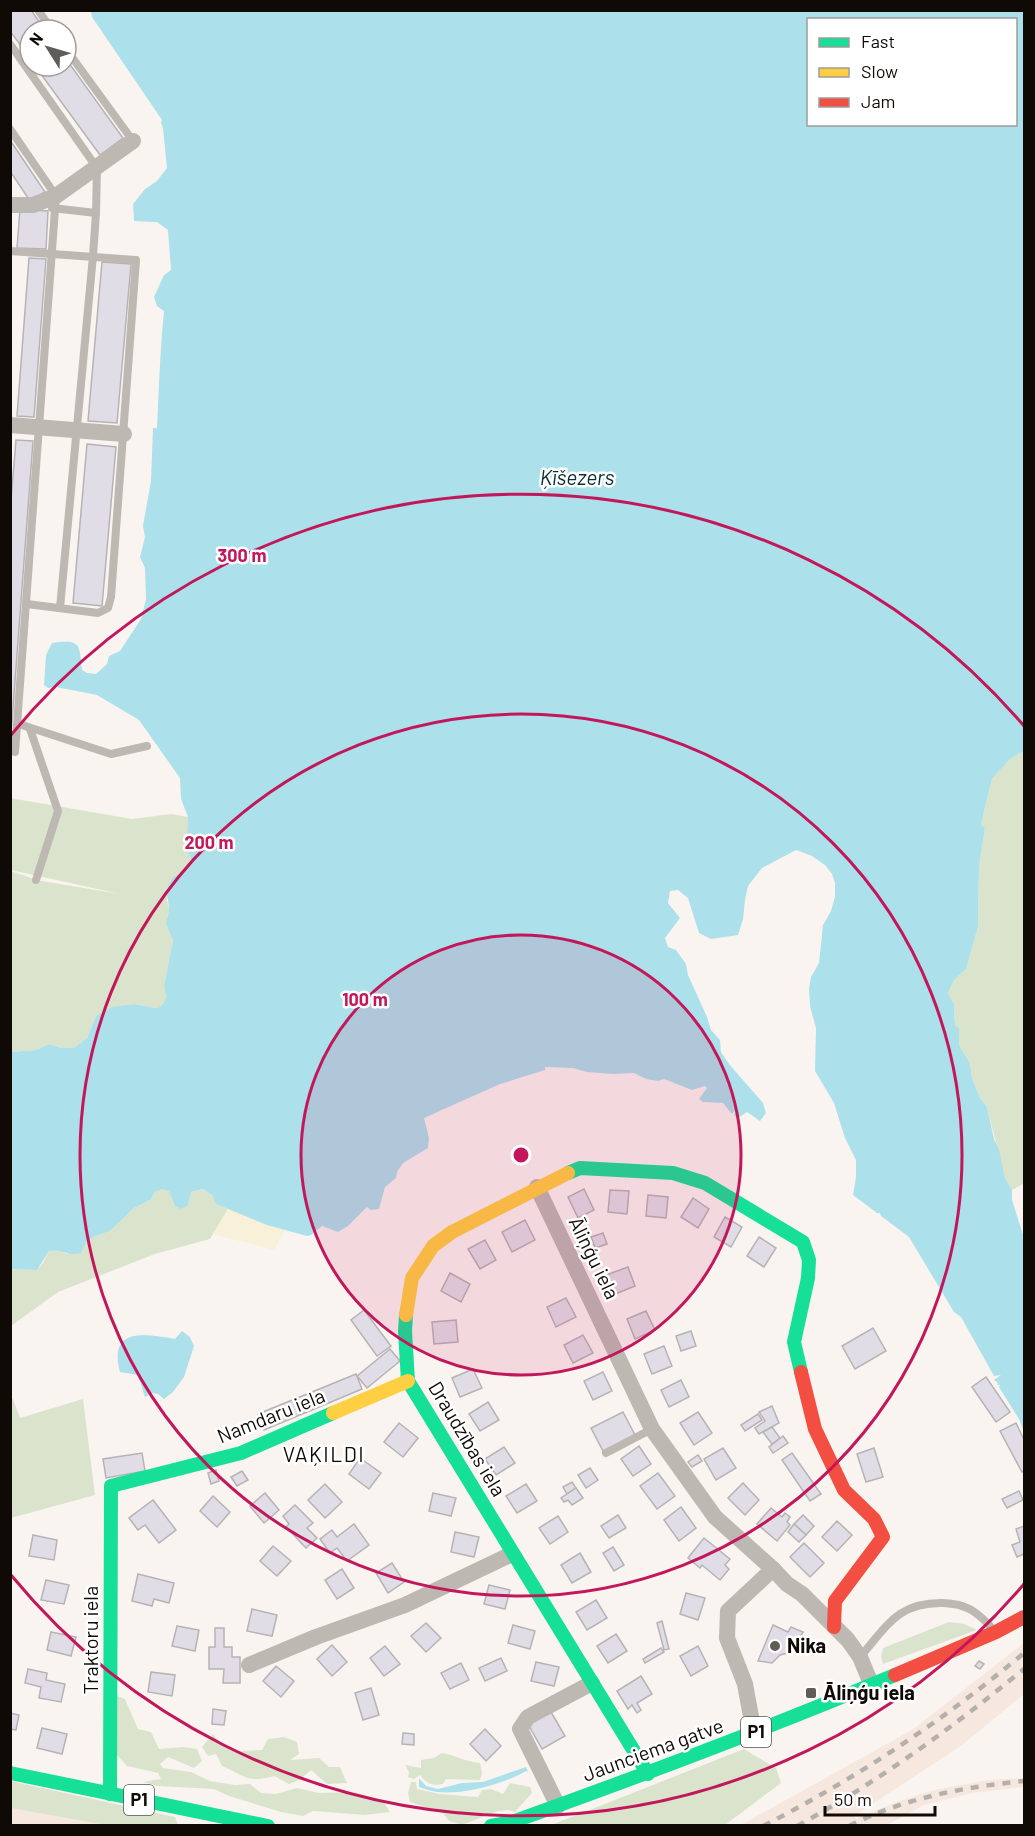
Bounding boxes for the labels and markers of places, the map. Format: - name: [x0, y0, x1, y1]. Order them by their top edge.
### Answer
- centre of rings: [511, 1145, 531, 1165]
- place label: Nika: [787, 1633, 826, 1657]
- marker: Nika: [768, 1639, 782, 1653]
- place label: Āliņģu iela: [823, 1680, 915, 1704]
- marker: Āliņģu iela: [804, 1686, 818, 1700]

